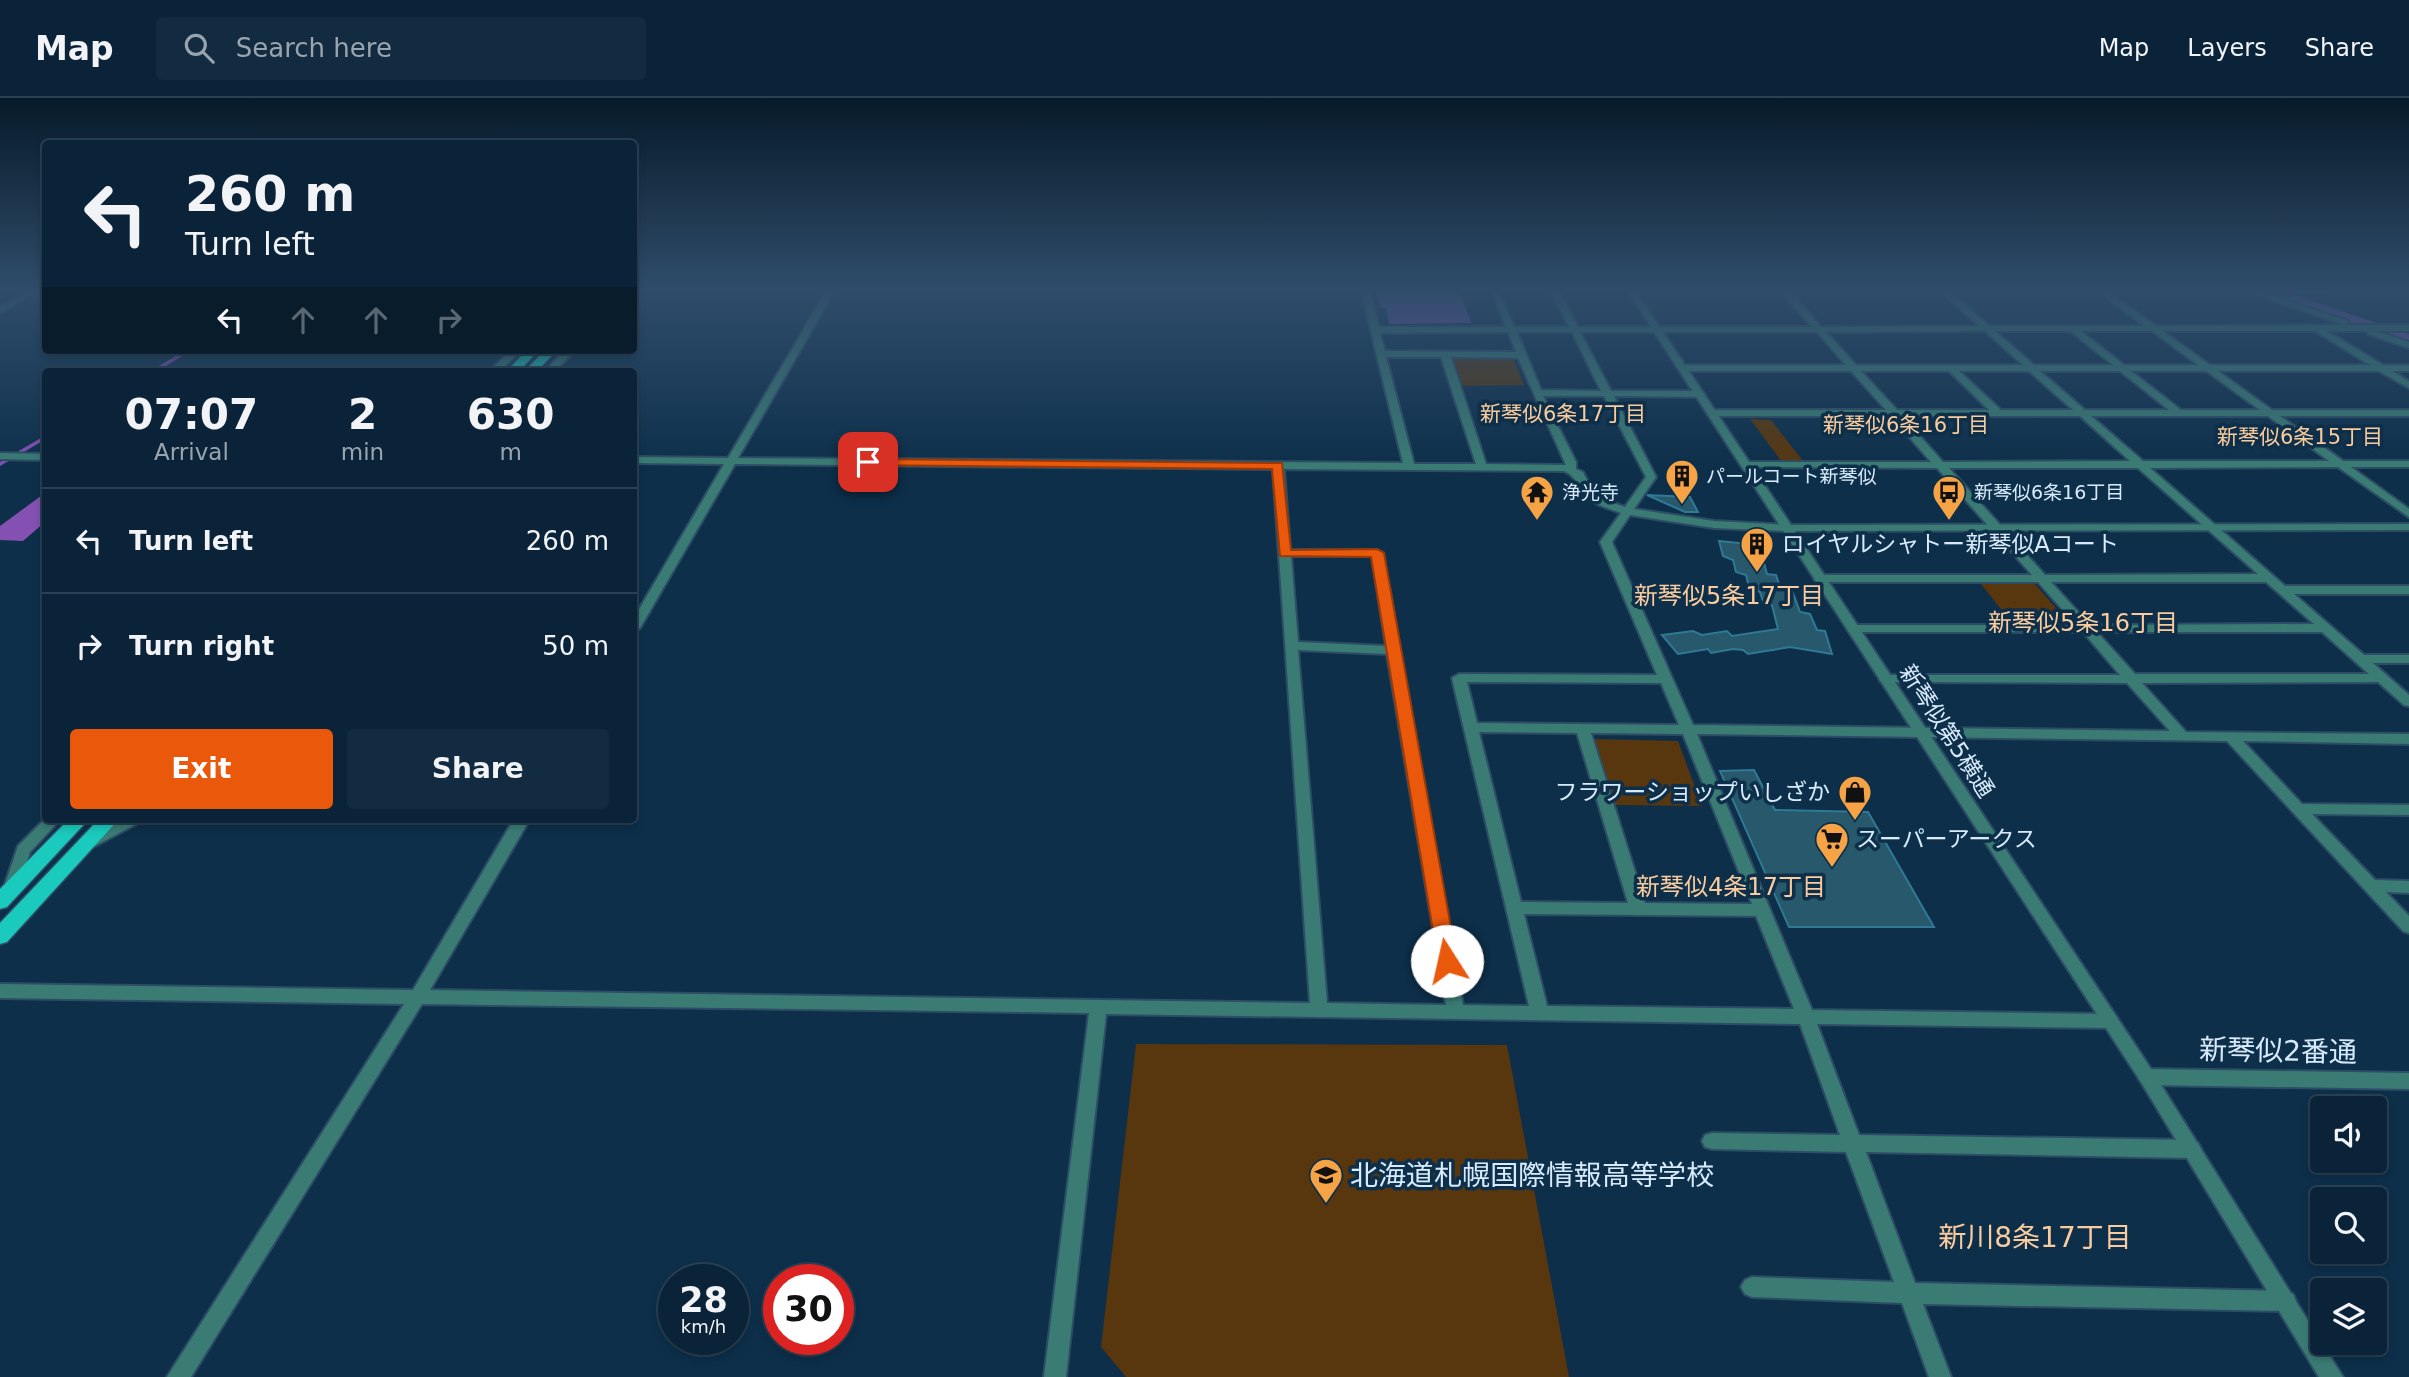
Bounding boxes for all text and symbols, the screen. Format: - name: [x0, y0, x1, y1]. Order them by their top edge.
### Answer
- search box: [156, 17, 646, 80]
- text: Map: [35, 29, 114, 68]
- icon: search: [180, 29, 218, 67]
- text: Search here: [236, 33, 392, 63]
- text: Map: [2099, 34, 2149, 62]
- text: Layers: [2187, 34, 2267, 62]
- text: Share: [2305, 34, 2374, 62]
- text: 260 m: [185, 166, 355, 223]
- icon: left: [70, 168, 161, 259]
- text: Turn left: [185, 225, 315, 263]
- icon: left: [211, 301, 249, 339]
- icon: ahead: [284, 301, 322, 339]
- icon: ahead: [357, 301, 395, 339]
- icon: right: [430, 301, 468, 339]
- text: 07:07: [125, 390, 258, 439]
- text: 2: [348, 390, 377, 439]
- text: 630: [467, 390, 554, 439]
- district label: 新琴似6条17丁目: [1480, 402, 1646, 426]
- district label: 新琴似6条16丁目: [1823, 413, 1989, 437]
- district label: 新琴似6条15丁目: [2217, 425, 2383, 449]
- pin: [838, 432, 898, 492]
- text: Arrival: [154, 439, 229, 465]
- text: min: [341, 439, 384, 465]
- text: m: [499, 439, 522, 465]
- icon: arrive: [849, 443, 887, 481]
- building icon: パールコート新琴似: [1663, 457, 1701, 506]
- place label: パールコート新琴似: [1706, 465, 1877, 487]
- temple icon: 浄光寺: [1518, 473, 1556, 522]
- bus stop icon: 新琴似6条16丁目: [1930, 473, 1968, 522]
- place label: 浄光寺: [1562, 481, 1619, 503]
- place label: 新琴似6条16丁目: [1974, 481, 2124, 503]
- icon: left: [70, 522, 108, 560]
- building icon: ロイヤルシャトー新琴似Aコート: [1738, 525, 1776, 574]
- text: Turn left: [129, 526, 253, 556]
- text: 260 m: [526, 526, 609, 556]
- place label: ロイヤルシャトー新琴似Aコート: [1782, 531, 2119, 557]
- district label: 新琴似5条17丁目: [1634, 582, 1824, 610]
- district label: 新琴似5条16丁目: [1988, 609, 2178, 637]
- icon: right: [70, 627, 108, 665]
- text: Turn right: [129, 631, 274, 661]
- text: 50 m: [542, 631, 609, 661]
- street label: 新琴似第5横通: [1895, 660, 1999, 802]
- button: Exit: [70, 729, 333, 809]
- button: Share: [347, 729, 609, 809]
- shop icon: フラワーショップいしざか: [1836, 773, 1874, 822]
- place label: フラワーショップいしざか: [1554, 779, 1830, 805]
- supermarket icon: スーパーアークス: [1813, 820, 1851, 869]
- place label: スーパーアークス: [1856, 826, 2037, 852]
- district label: 新琴似4条17丁目: [1636, 873, 1826, 901]
- position arrow: [1410, 924, 1484, 998]
- street label: 新琴似2番通: [2199, 1033, 2357, 1069]
- map controls: [2310, 1096, 2387, 1355]
- button: sound: [2310, 1096, 2387, 1173]
- school or university icon: 北海道札幌国際情報高等学校: [1307, 1156, 1345, 1205]
- place label: 北海道札幌国際情報高等学校: [1350, 1159, 1714, 1192]
- button: search: [2310, 1187, 2387, 1264]
- district label: 新川8条17丁目: [1938, 1221, 2132, 1254]
- speed limit sign: 30: [763, 1264, 854, 1355]
- button: layers: [2310, 1278, 2387, 1355]
- text: 28: [679, 1280, 728, 1320]
- text: km/h: [681, 1316, 726, 1337]

